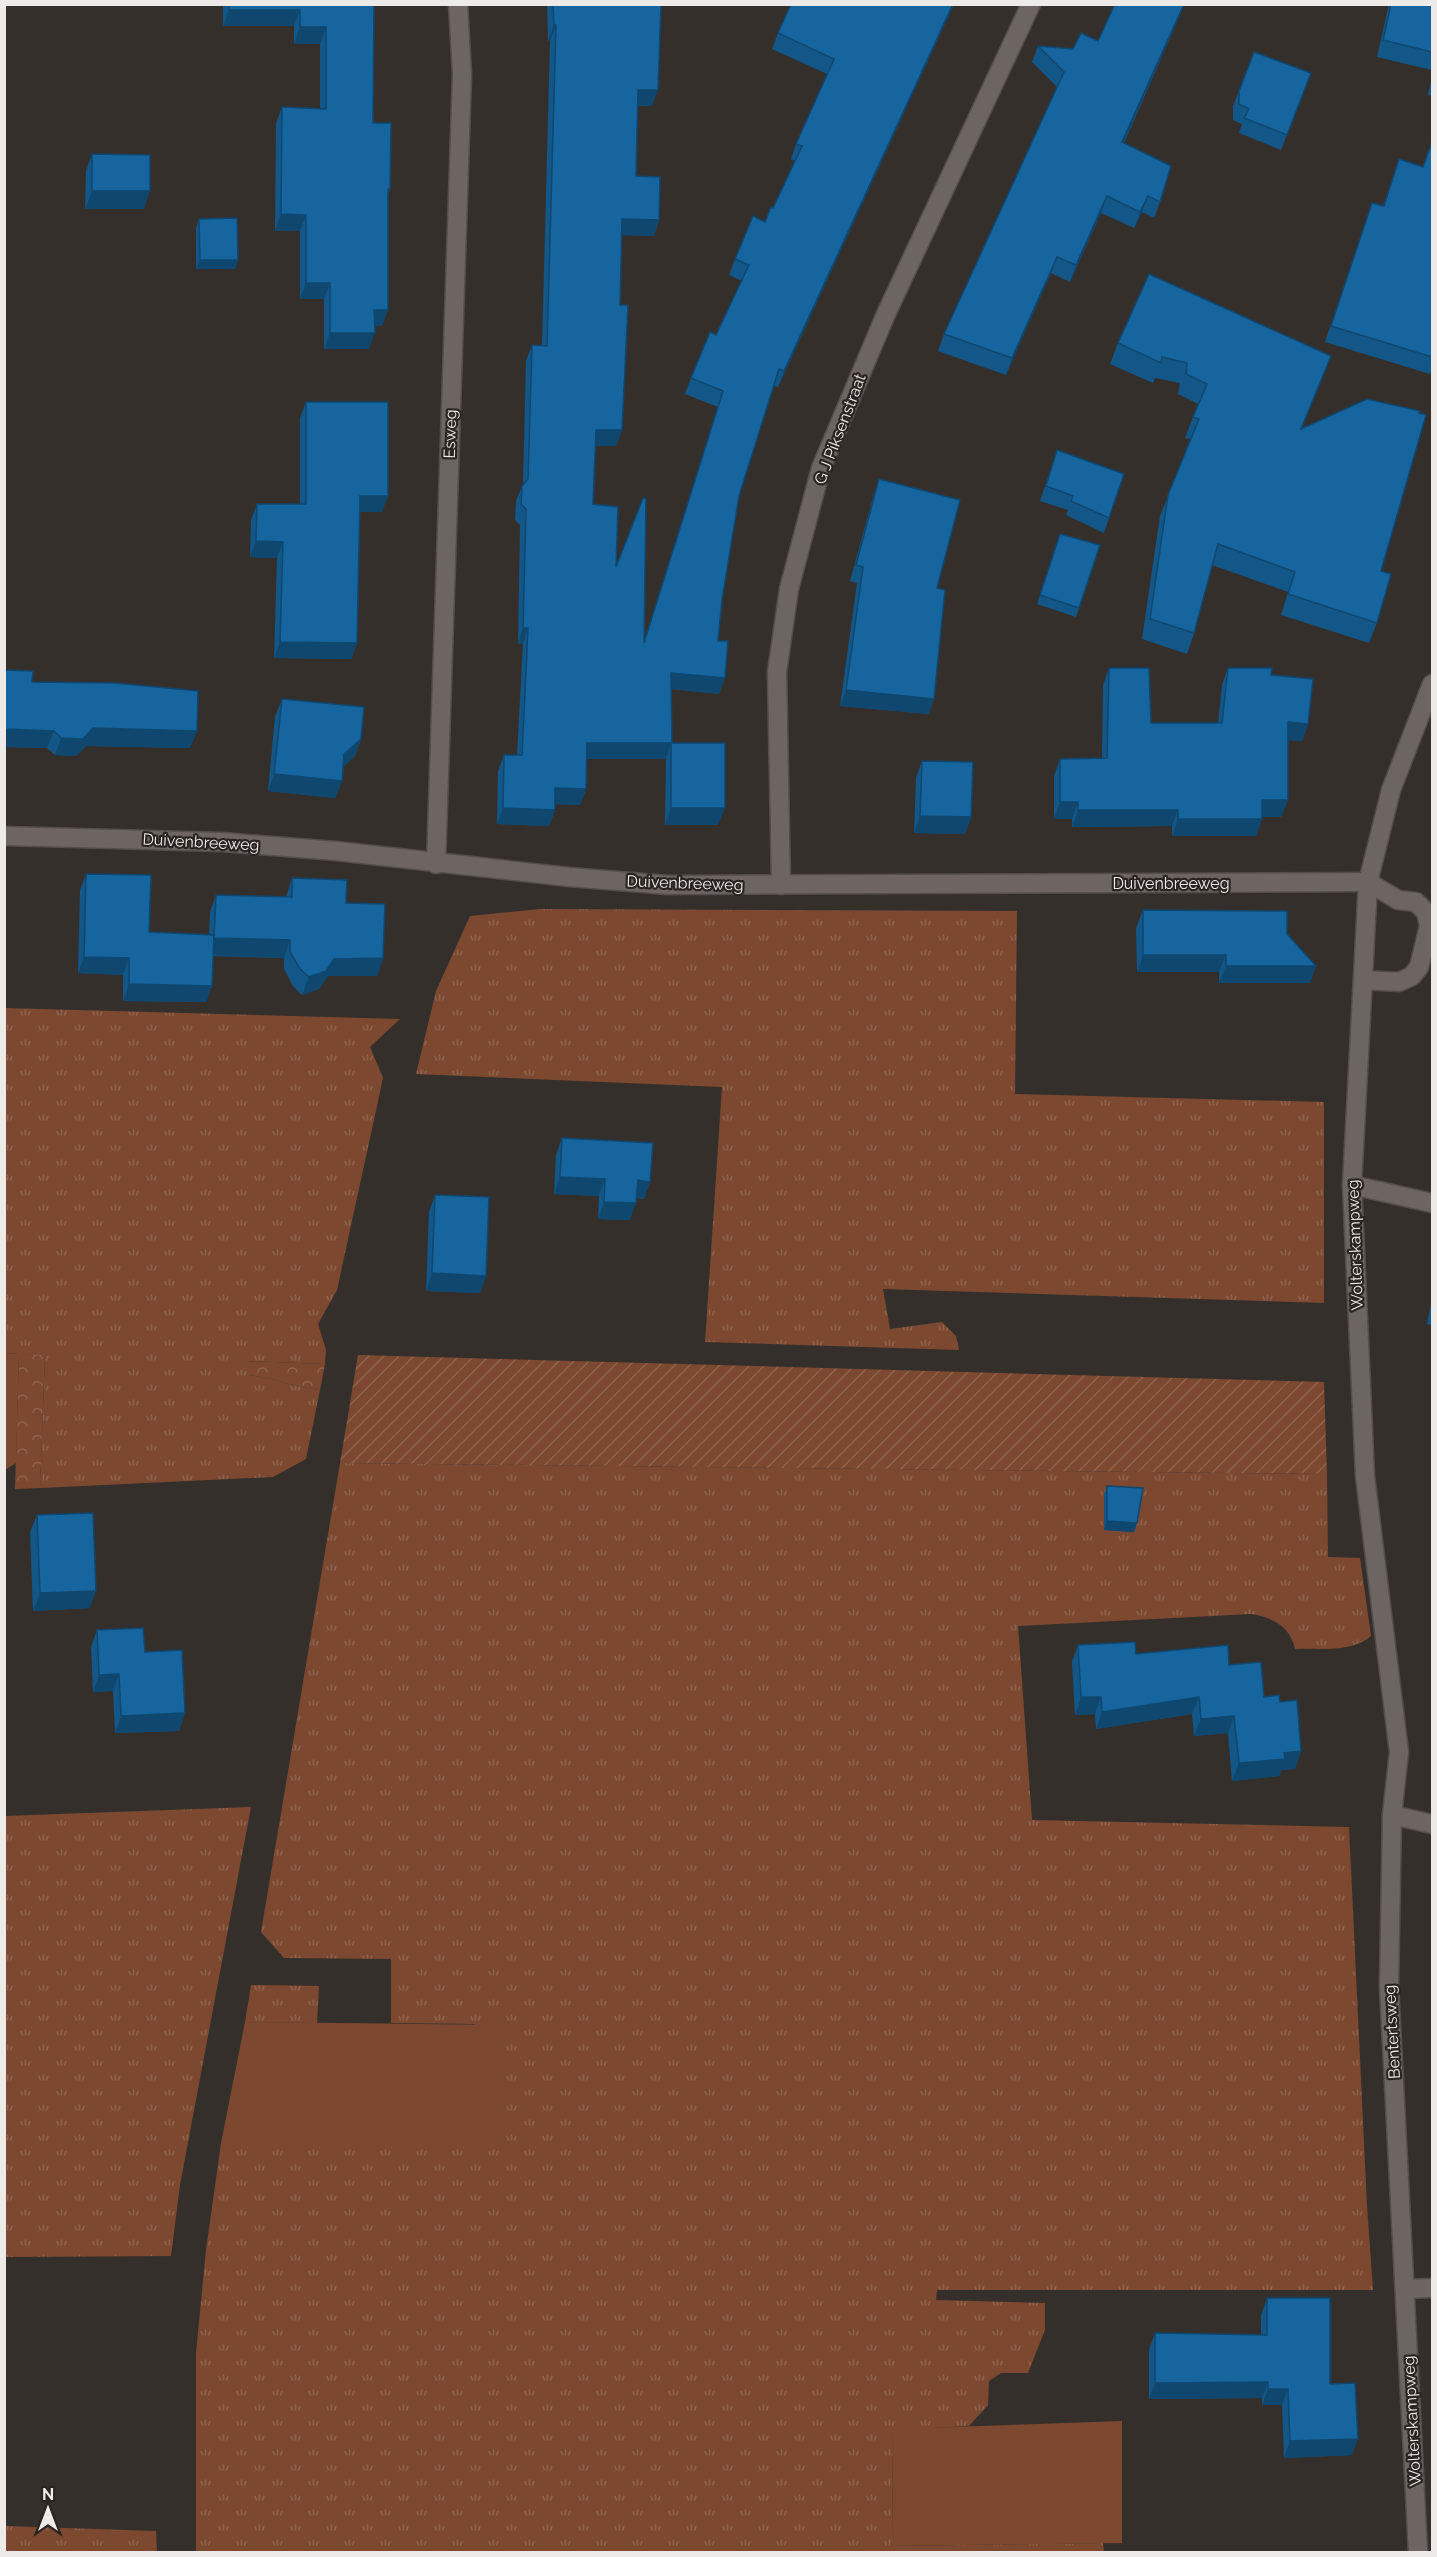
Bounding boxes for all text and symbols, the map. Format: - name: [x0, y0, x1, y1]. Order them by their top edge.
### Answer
- street label: G J Piksenstraat: [810, 371, 870, 487]
- street label: Esweg: [440, 409, 460, 459]
- street label: Duivenbreeweg: [142, 829, 260, 855]
- street label: Duivenbreeweg: [626, 871, 744, 895]
- street label: Duivenbreeweg: [1112, 874, 1230, 893]
- street label: Wolterskampweg: [1343, 1179, 1367, 1311]
- street label: Bentertsweg: [1380, 1984, 1404, 2080]
- street label: Wolterskampweg: [1399, 2355, 1425, 2487]
- north arrow: [18, 2479, 78, 2539]
- text: N: [42, 2485, 54, 2504]

